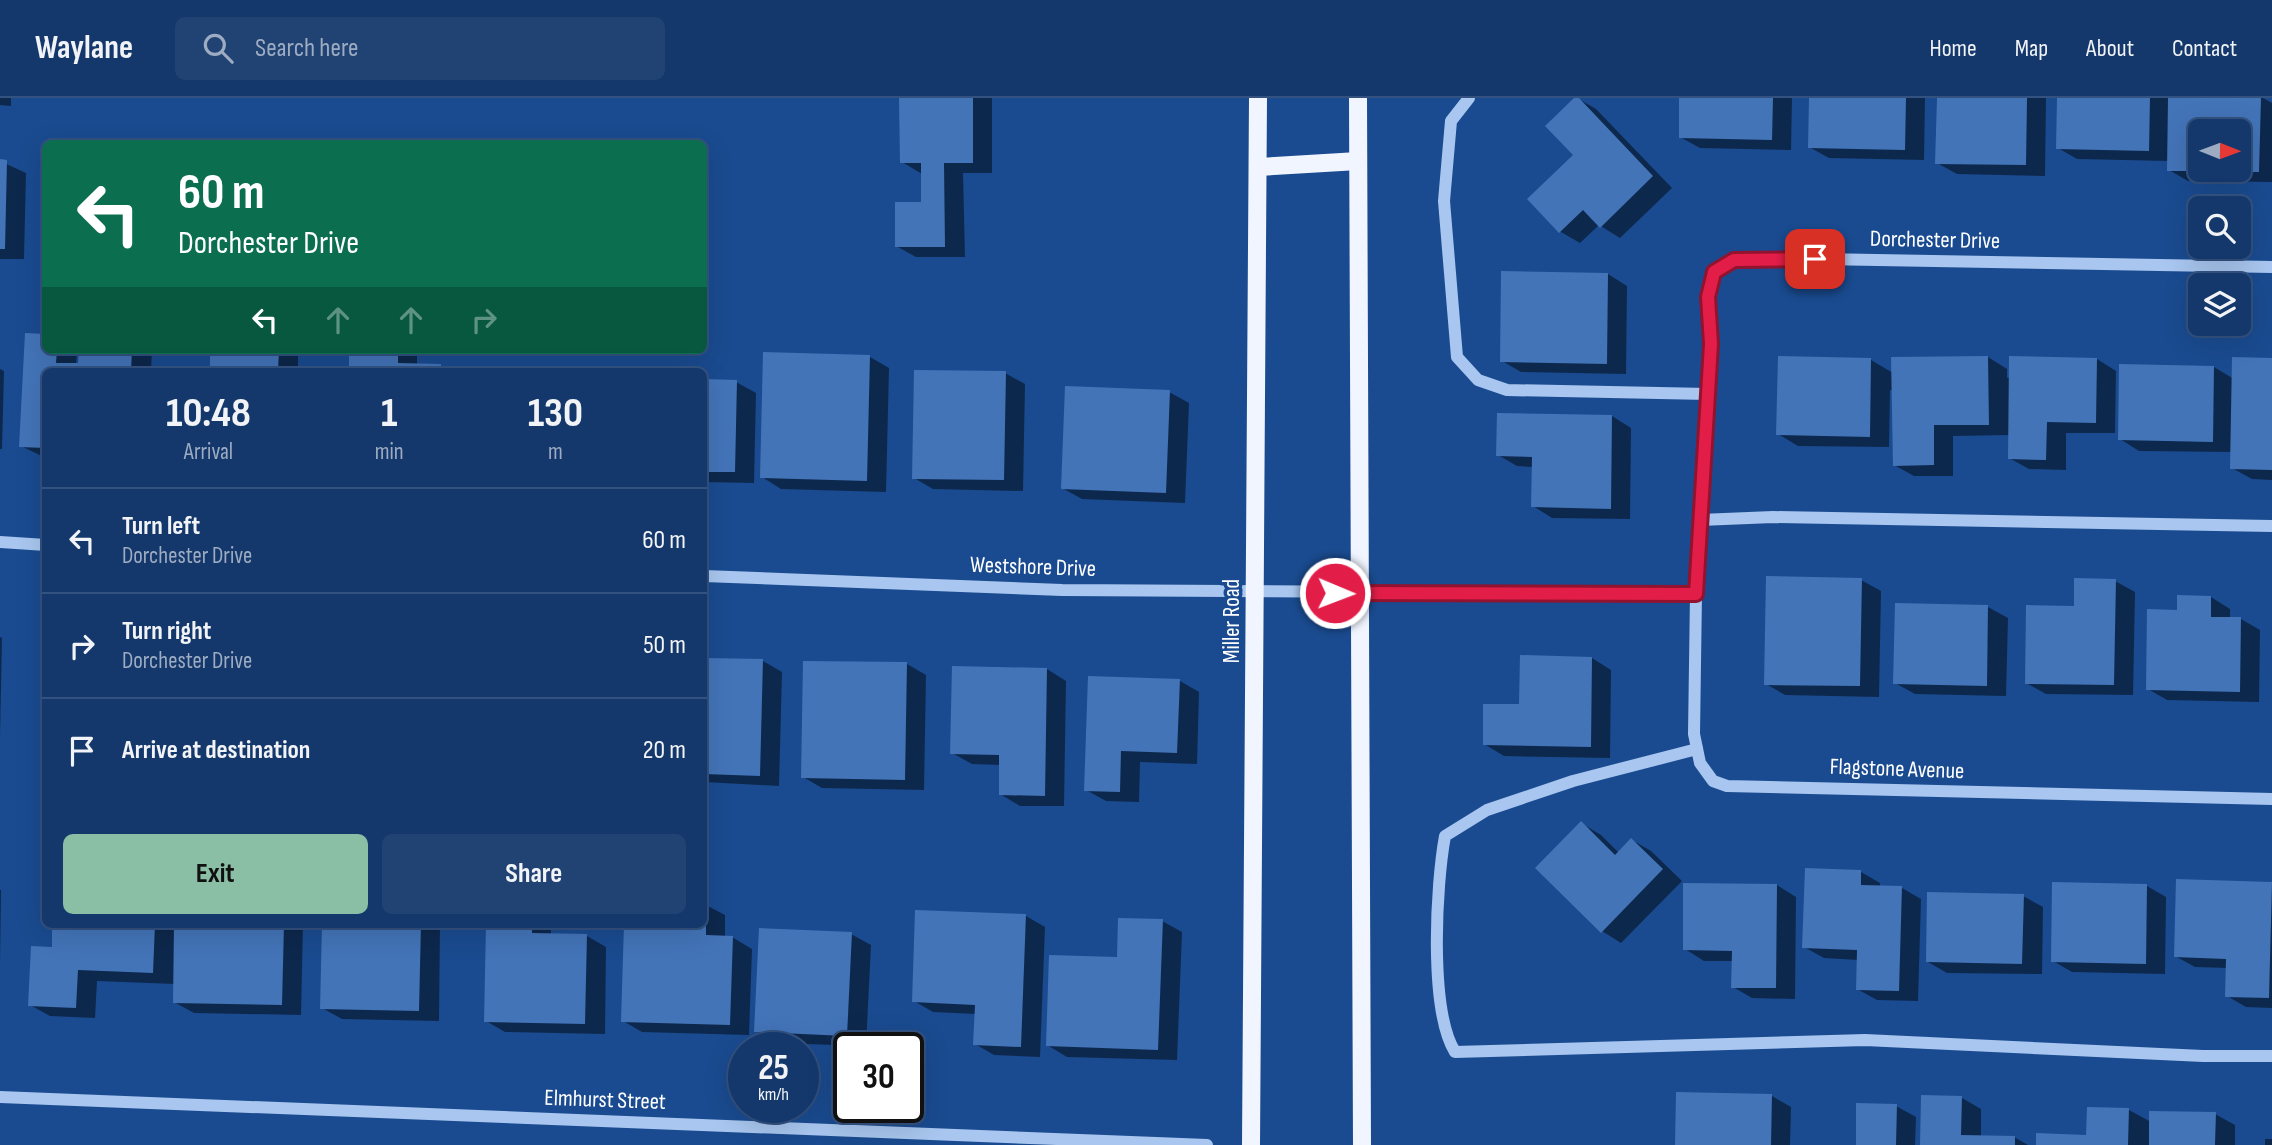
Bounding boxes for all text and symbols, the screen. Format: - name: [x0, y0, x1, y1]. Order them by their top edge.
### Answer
- search box: [175, 17, 665, 80]
- text: Waylane: [35, 28, 133, 68]
- icon: search: [199, 29, 237, 67]
- text: Search here: [255, 33, 358, 64]
- text: Home: [1929, 34, 1977, 63]
- text: Map: [2015, 34, 2048, 63]
- text: About: [2086, 34, 2134, 63]
- text: Contact: [2172, 34, 2237, 63]
- north arrow: [2188, 119, 2250, 182]
- map controls: [2188, 119, 2251, 336]
- text: 60 m: [178, 164, 265, 223]
- icon: left: [63, 168, 154, 259]
- button: search: [2188, 196, 2251, 259]
- text: Dorchester Drive: [178, 224, 359, 263]
- street label: Dorchester Drive: [1870, 225, 2000, 255]
- pin: [1785, 229, 1845, 289]
- icon: arrive: [1796, 240, 1834, 278]
- button: layers: [2188, 273, 2251, 336]
- icon: left: [246, 301, 284, 339]
- icon: ahead: [319, 301, 357, 339]
- icon: ahead: [392, 301, 430, 339]
- icon: right: [465, 301, 503, 339]
- text: 10:48: [166, 388, 251, 439]
- text: 1: [381, 388, 397, 439]
- text: 130: [528, 388, 583, 439]
- text: Arrival: [184, 438, 233, 466]
- text: min: [375, 438, 404, 466]
- text: m: [548, 438, 563, 466]
- text: Turn left: [122, 511, 200, 542]
- icon: left: [63, 522, 101, 560]
- text: 60 m: [642, 525, 686, 556]
- text: Dorchester Drive: [122, 542, 252, 570]
- street label: Westshore Drive: [970, 551, 1096, 583]
- position arrow: [1298, 556, 1372, 630]
- street label: Miller Road: [1218, 579, 1246, 663]
- text: Turn right: [122, 616, 211, 647]
- icon: right: [63, 627, 101, 665]
- text: 50 m: [643, 630, 686, 661]
- text: Dorchester Drive: [122, 647, 252, 675]
- icon: arrive: [63, 732, 101, 770]
- text: Arrive at destination: [122, 735, 310, 766]
- text: 20 m: [643, 735, 686, 766]
- street label: Flagstone Avenue: [1829, 753, 1965, 785]
- button: Exit: [63, 834, 368, 914]
- button: Share: [382, 834, 686, 914]
- speed limit sign: 30: [833, 1032, 924, 1123]
- text: 25: [758, 1047, 789, 1090]
- street label: Elmhurst Street: [544, 1084, 666, 1116]
- text: km/h: [758, 1084, 789, 1105]

